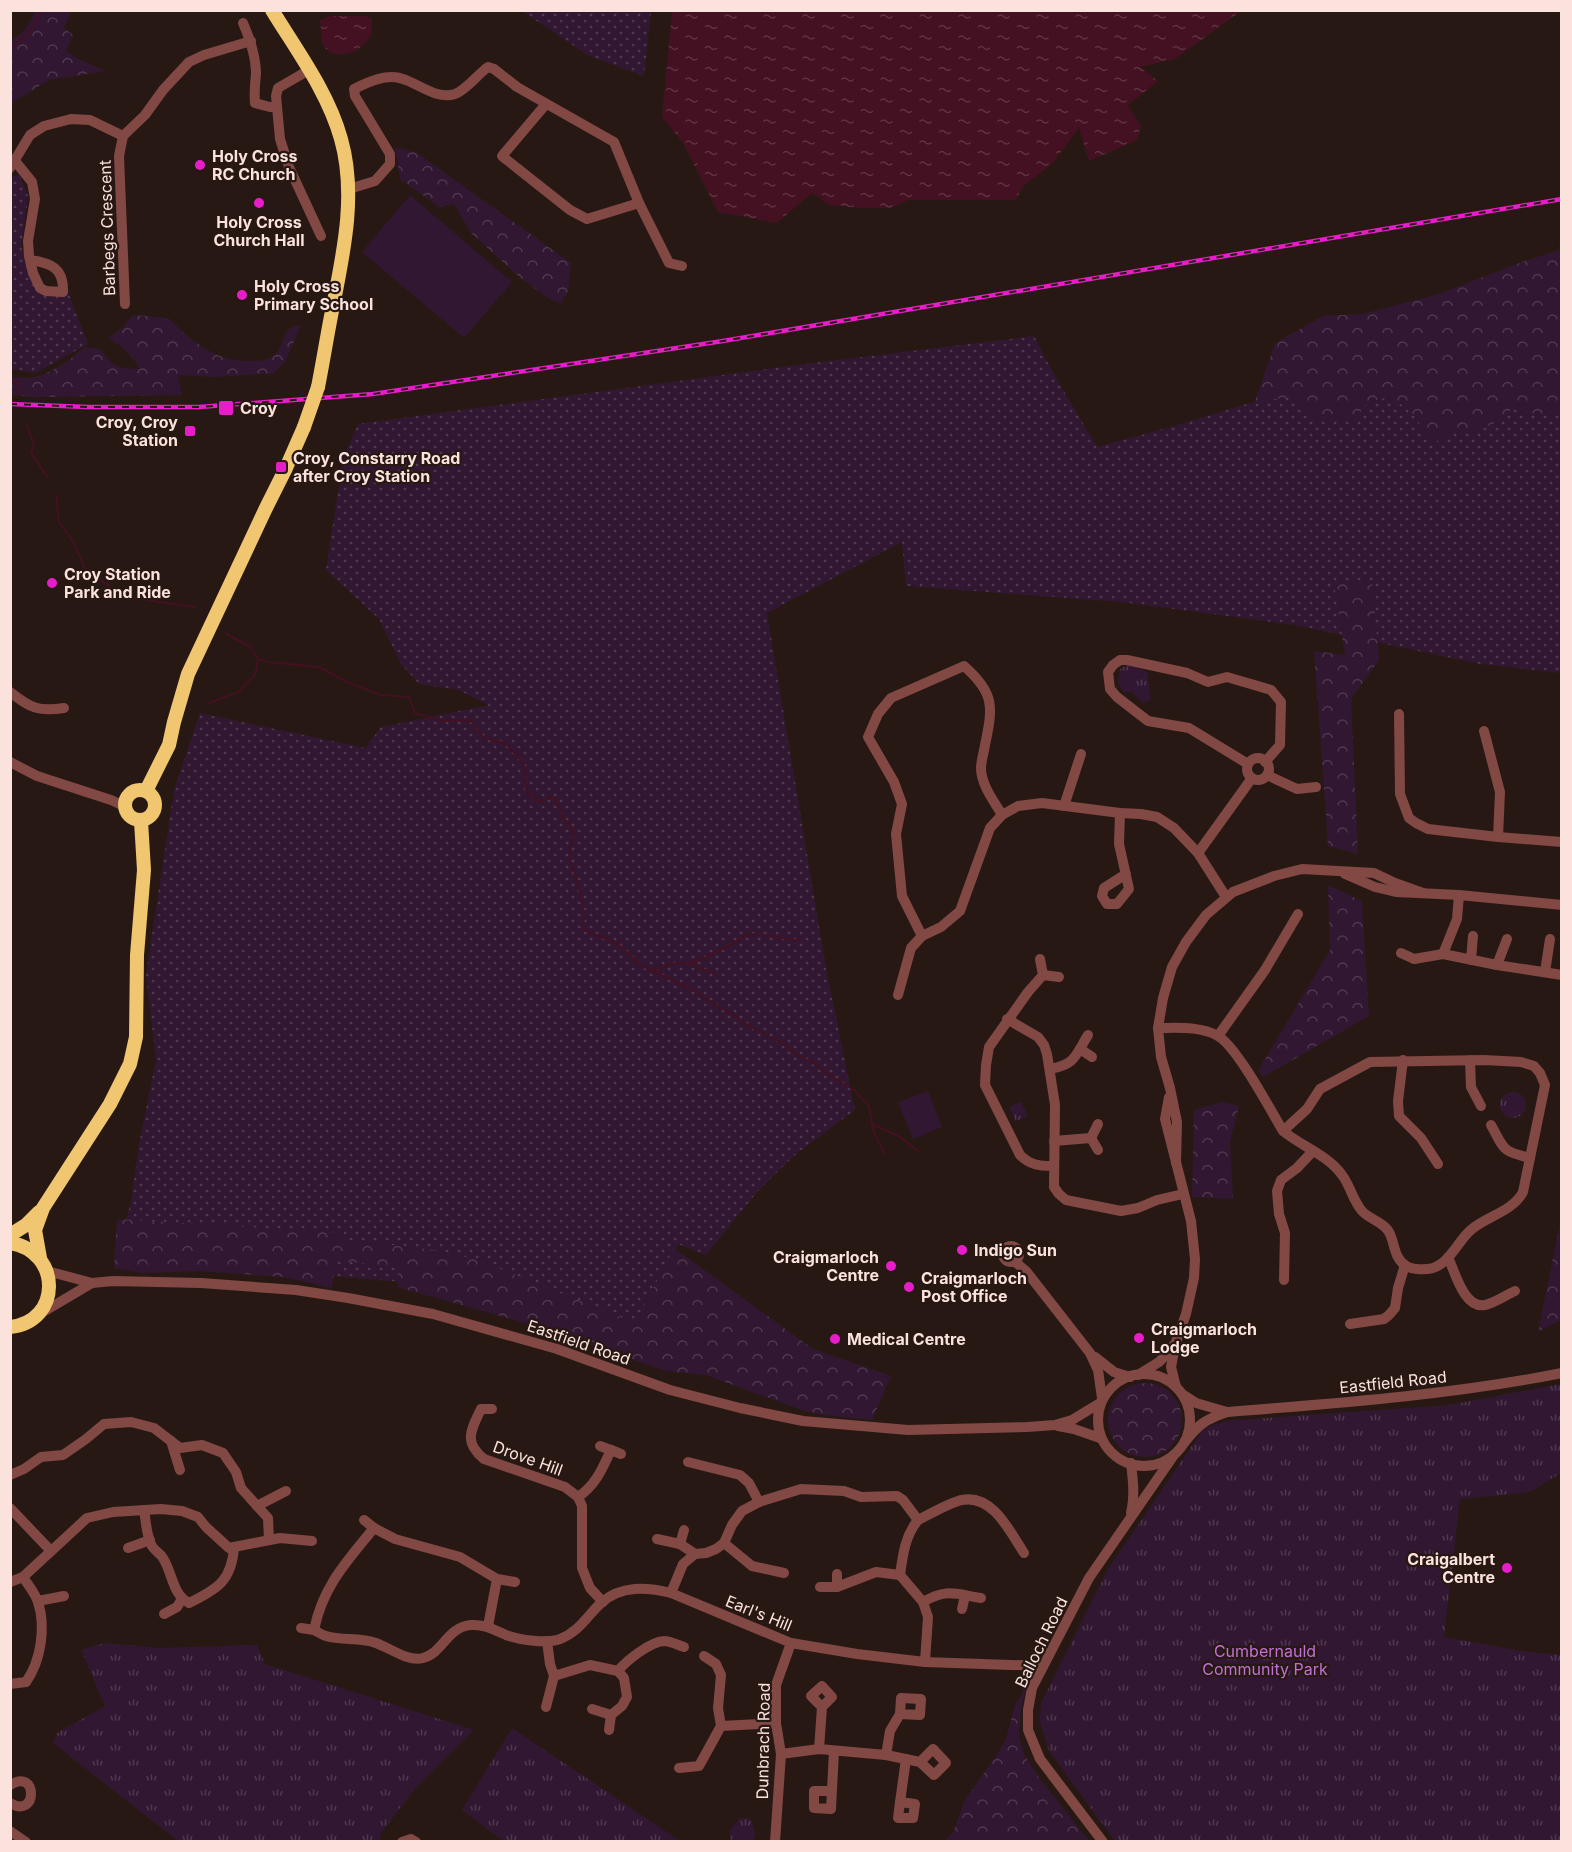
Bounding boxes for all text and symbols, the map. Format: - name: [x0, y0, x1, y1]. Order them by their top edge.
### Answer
- place label: Holy Cross RC Church: [212, 146, 297, 184]
- marker: Holy Cross RC Church: [193, 158, 207, 172]
- street label: Barbegs Crescent: [95, 160, 119, 296]
- marker: Holy Cross Church Hall: [252, 196, 266, 210]
- place label: Holy Cross Church Hall: [214, 212, 304, 250]
- place label: Holy Cross Primary School: [254, 276, 373, 314]
- marker: Holy Cross Primary School: [235, 288, 249, 302]
- place label: Croy: [240, 398, 277, 418]
- marker: Croy: [217, 399, 235, 417]
- place label: Croy, Croy Station: [96, 412, 178, 450]
- marker: Croy, Croy Station: [183, 424, 197, 438]
- place label: Croy, Constarry Road after Croy Station: [293, 448, 460, 486]
- marker: Croy, Constarry Road after Croy Station: [274, 460, 288, 474]
- place label: Croy Station Park and Ride: [64, 564, 171, 602]
- marker: Croy Station Park and Ride: [45, 576, 59, 590]
- place label: Indigo Sun: [974, 1240, 1057, 1260]
- marker: Indigo Sun: [955, 1243, 969, 1257]
- place label: Craigmarloch Centre: [773, 1247, 879, 1285]
- marker: Craigmarloch Centre: [884, 1259, 898, 1273]
- place label: Craigmarloch Post Office: [921, 1268, 1027, 1306]
- marker: Craigmarloch Post Office: [902, 1280, 916, 1294]
- street label: Eastfield Road: [525, 1315, 633, 1369]
- place label: Craigmarloch Lodge: [1151, 1319, 1257, 1357]
- place label: Medical Centre: [847, 1329, 966, 1349]
- marker: Craigmarloch Lodge: [1132, 1331, 1146, 1345]
- marker: Medical Centre: [828, 1332, 842, 1346]
- street label: Eastfield Road: [1338, 1366, 1448, 1398]
- street label: Drove Hill: [490, 1436, 566, 1480]
- place label: Craigalbert Centre: [1407, 1549, 1495, 1587]
- marker: Craigalbert Centre: [1500, 1561, 1514, 1575]
- street label: Earl's Hill: [723, 1591, 795, 1635]
- street label: Balloch Road: [1010, 1593, 1072, 1691]
- park label: Cumbernauld Community Park: [1202, 1641, 1328, 1679]
- street label: Dunbrach Road: [752, 1682, 774, 1800]

